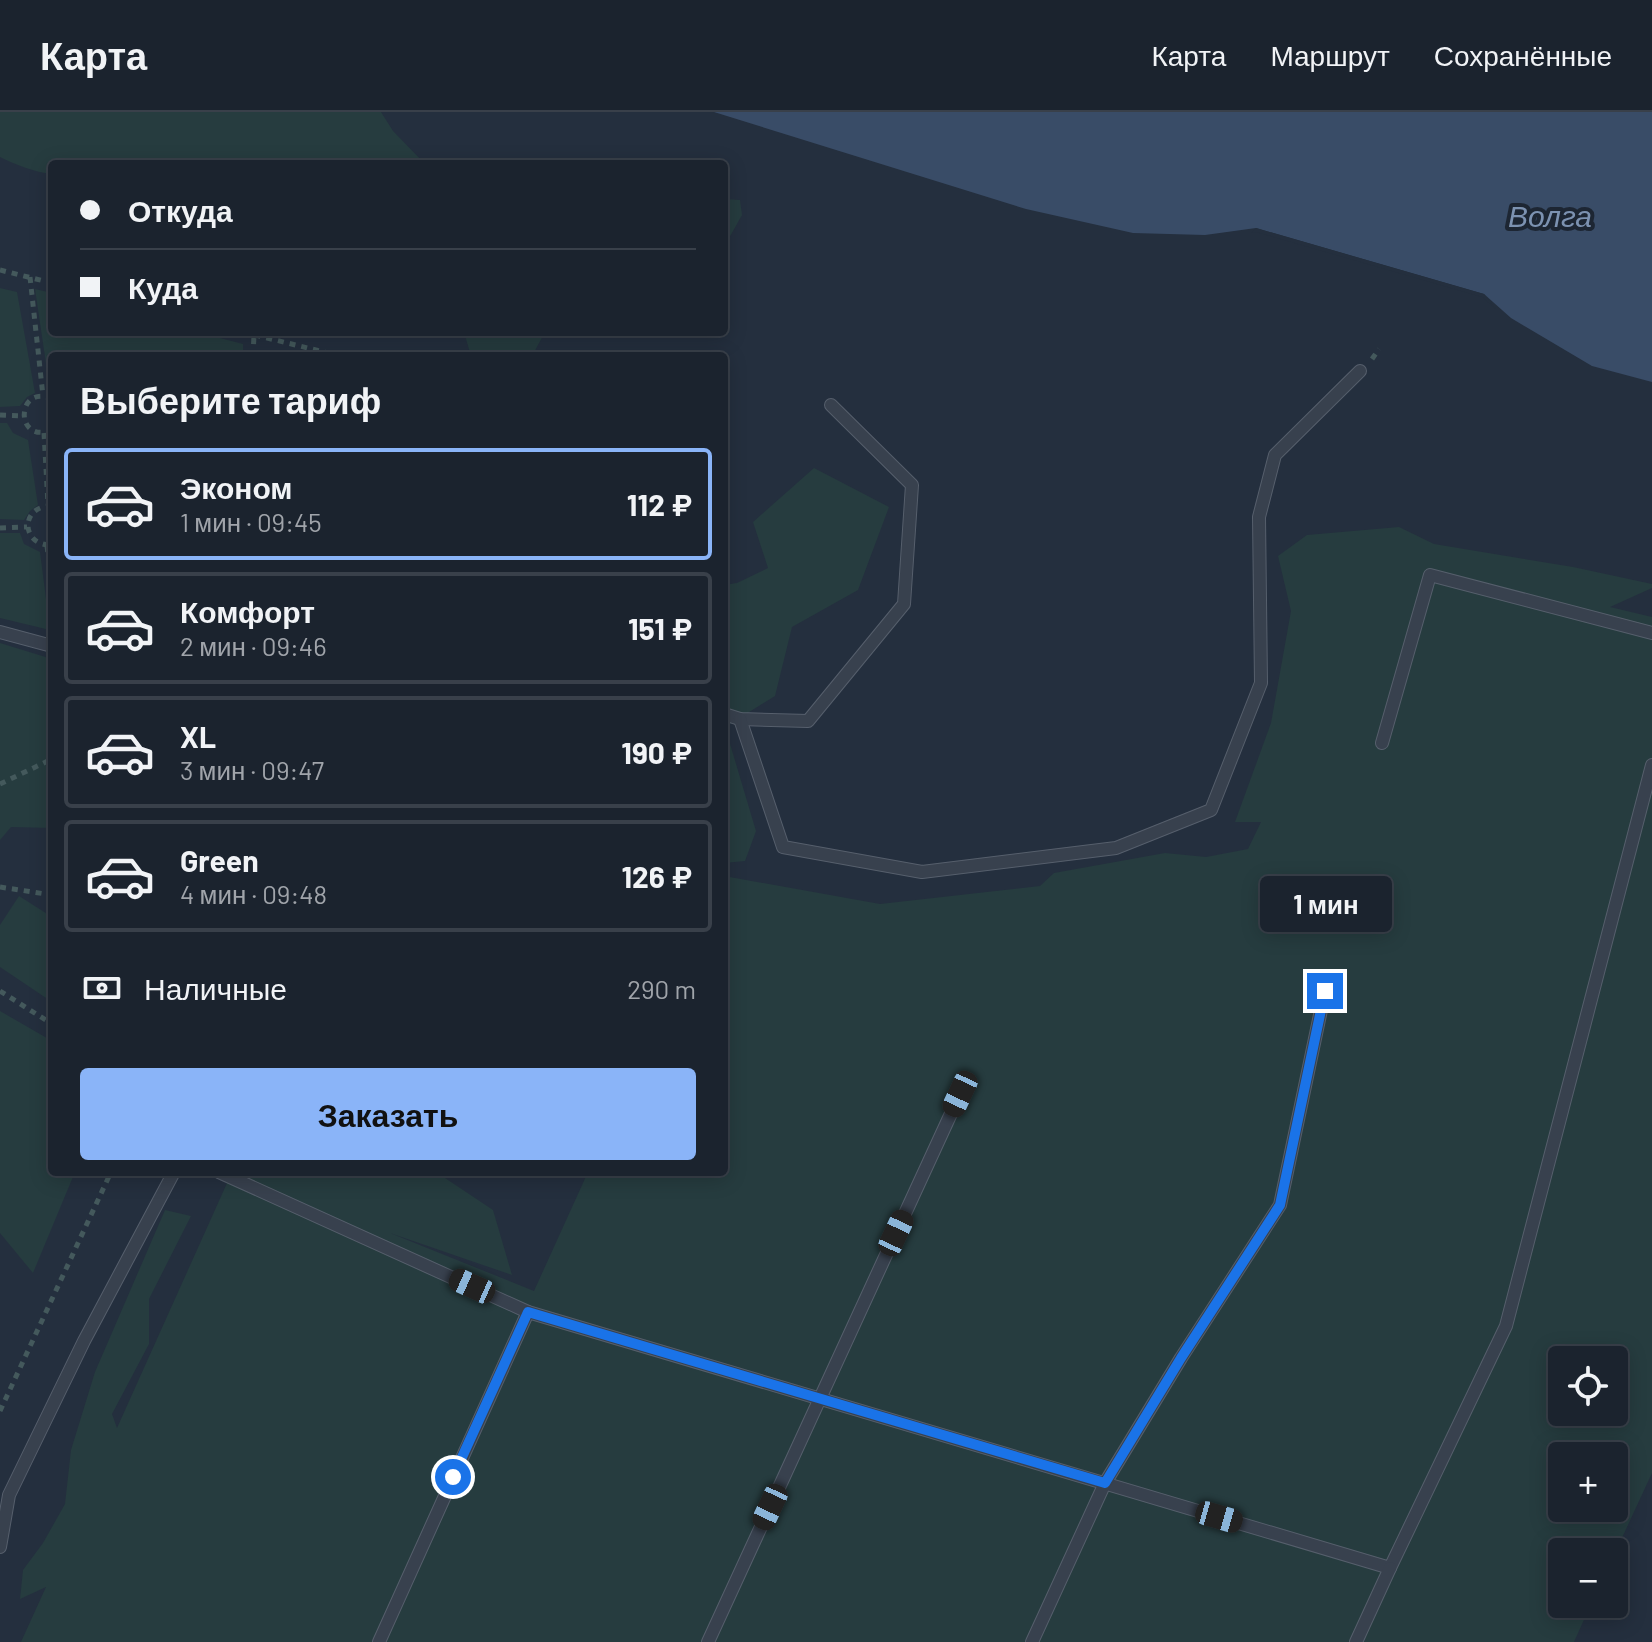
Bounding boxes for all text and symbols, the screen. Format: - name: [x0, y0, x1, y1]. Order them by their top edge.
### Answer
- text: Карта: [40, 32, 147, 78]
- text: Карта: [1151, 38, 1226, 72]
- text: Маршрут: [1270, 38, 1390, 72]
- text: Сохранённые: [1434, 38, 1612, 72]
- text: Откуда: [128, 192, 233, 228]
- water label: Волга: [1508, 197, 1592, 233]
- text: Куда: [128, 269, 198, 305]
- text: Выберите тариф: [80, 378, 381, 421]
- icon: car: [84, 468, 156, 540]
- text: Эконом: [180, 469, 293, 505]
- text: 112 ₽: [627, 486, 692, 522]
- text: 1 мин · 09:45: [180, 506, 322, 537]
- icon: car: [84, 592, 156, 664]
- text: Комфорт: [180, 593, 315, 629]
- text: 151 ₽: [628, 610, 692, 646]
- text: 2 мин · 09:46: [180, 630, 327, 661]
- icon: car: [84, 716, 156, 788]
- text: XL: [180, 718, 216, 754]
- text: 190 ₽: [621, 734, 692, 770]
- text: 3 мин · 09:47: [180, 754, 324, 785]
- icon: car: [84, 840, 156, 912]
- text: Green: [180, 842, 259, 878]
- text: 126 ₽: [621, 858, 692, 894]
- callout: 1 мин: [1259, 875, 1391, 931]
- text: 4 мин · 09:48: [180, 878, 327, 909]
- text: 1 мин: [1293, 888, 1359, 919]
- icon: cash: [80, 966, 124, 1010]
- text: Наличные: [144, 970, 287, 1006]
- text: 290 m: [627, 973, 696, 1004]
- route end: [1307, 973, 1343, 1009]
- car: [939, 1067, 981, 1121]
- button: Заказать: [80, 1068, 696, 1160]
- car: [875, 1206, 917, 1260]
- car: [445, 1265, 499, 1307]
- map controls: [1548, 1346, 1628, 1618]
- button: locate: [1548, 1346, 1628, 1426]
- button: +: [1548, 1442, 1628, 1522]
- route start: [435, 1459, 471, 1495]
- car: [749, 1480, 791, 1534]
- car: [1193, 1499, 1245, 1535]
- button: −: [1548, 1538, 1628, 1618]

